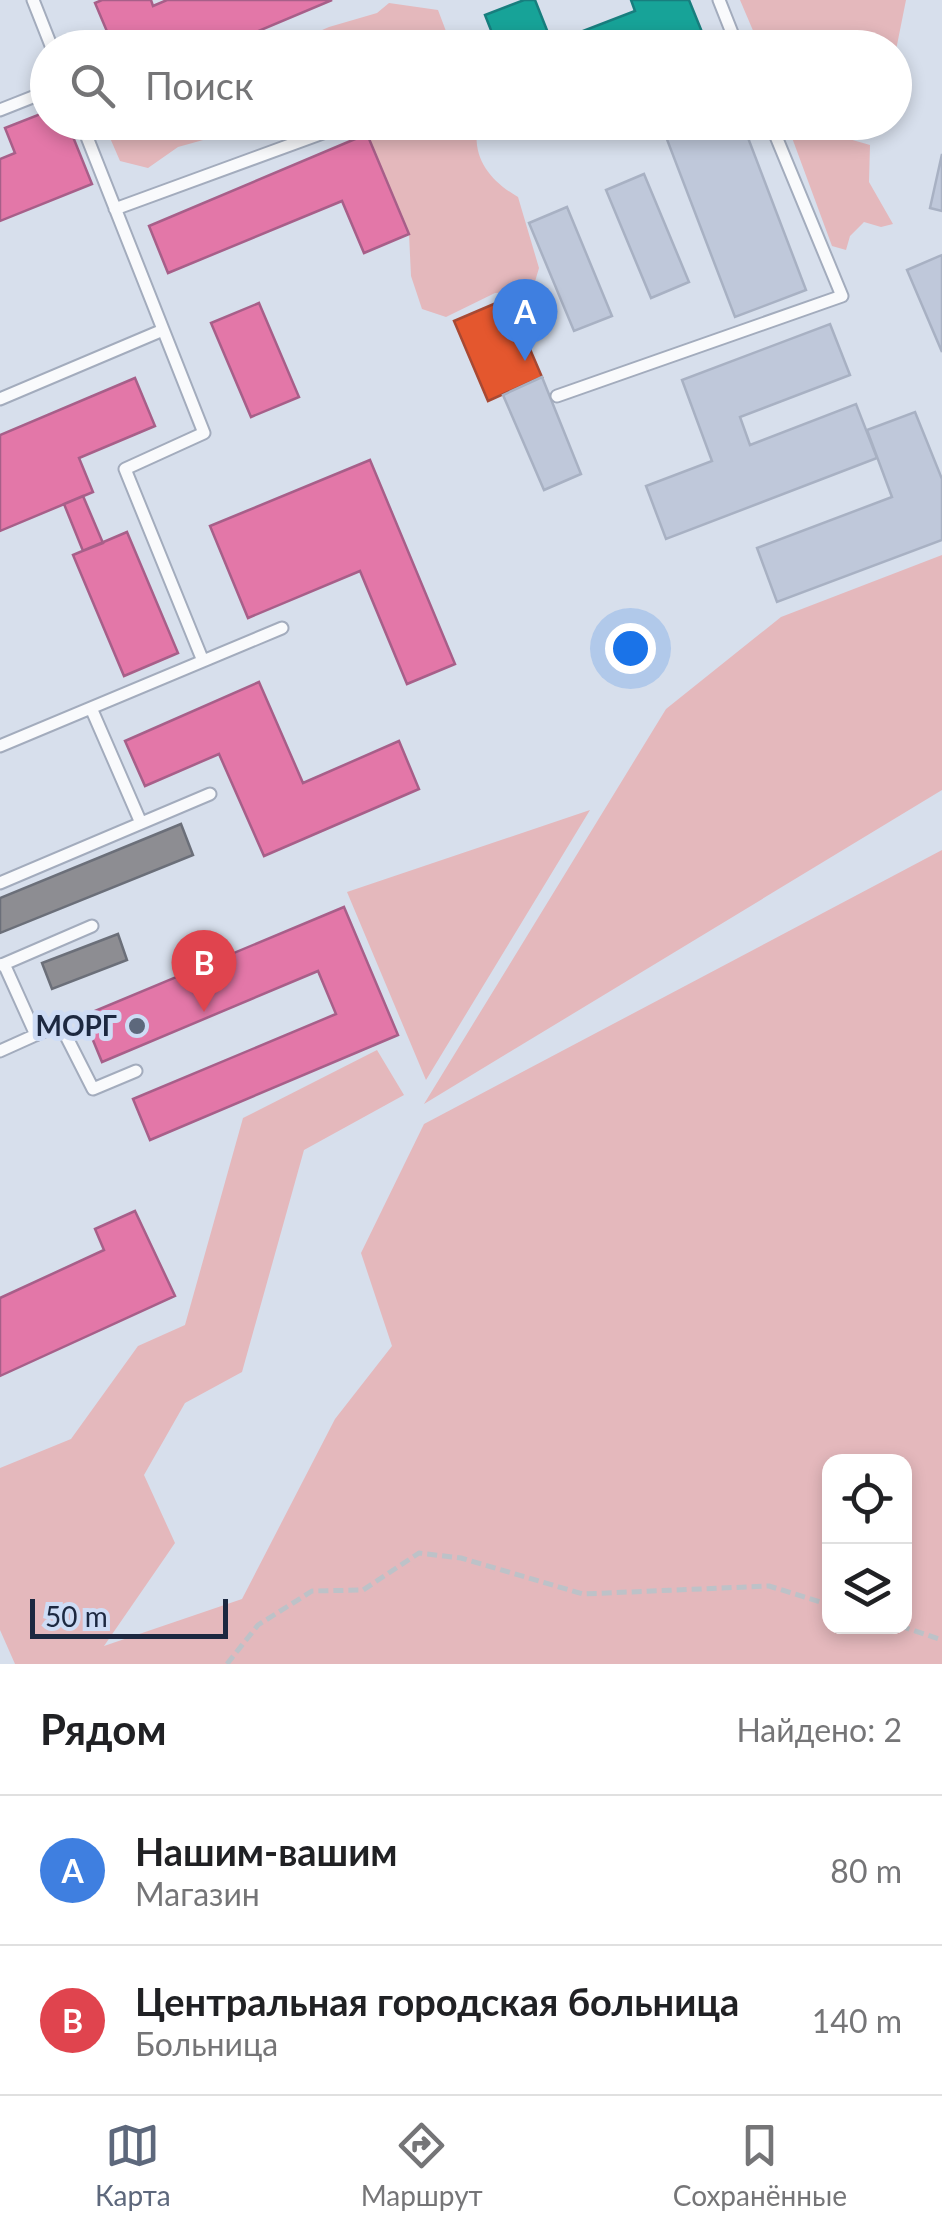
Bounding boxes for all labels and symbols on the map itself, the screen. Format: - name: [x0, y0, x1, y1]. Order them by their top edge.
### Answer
- pin: A: [492, 278, 558, 361]
- your location: [605, 623, 656, 674]
- pin: B: [172, 930, 236, 1012]
- place label: МОРГ: [35, 1008, 117, 1042]
- marker: МОРГ: [126, 1015, 148, 1037]
- scale bar: [30, 1594, 228, 1638]

